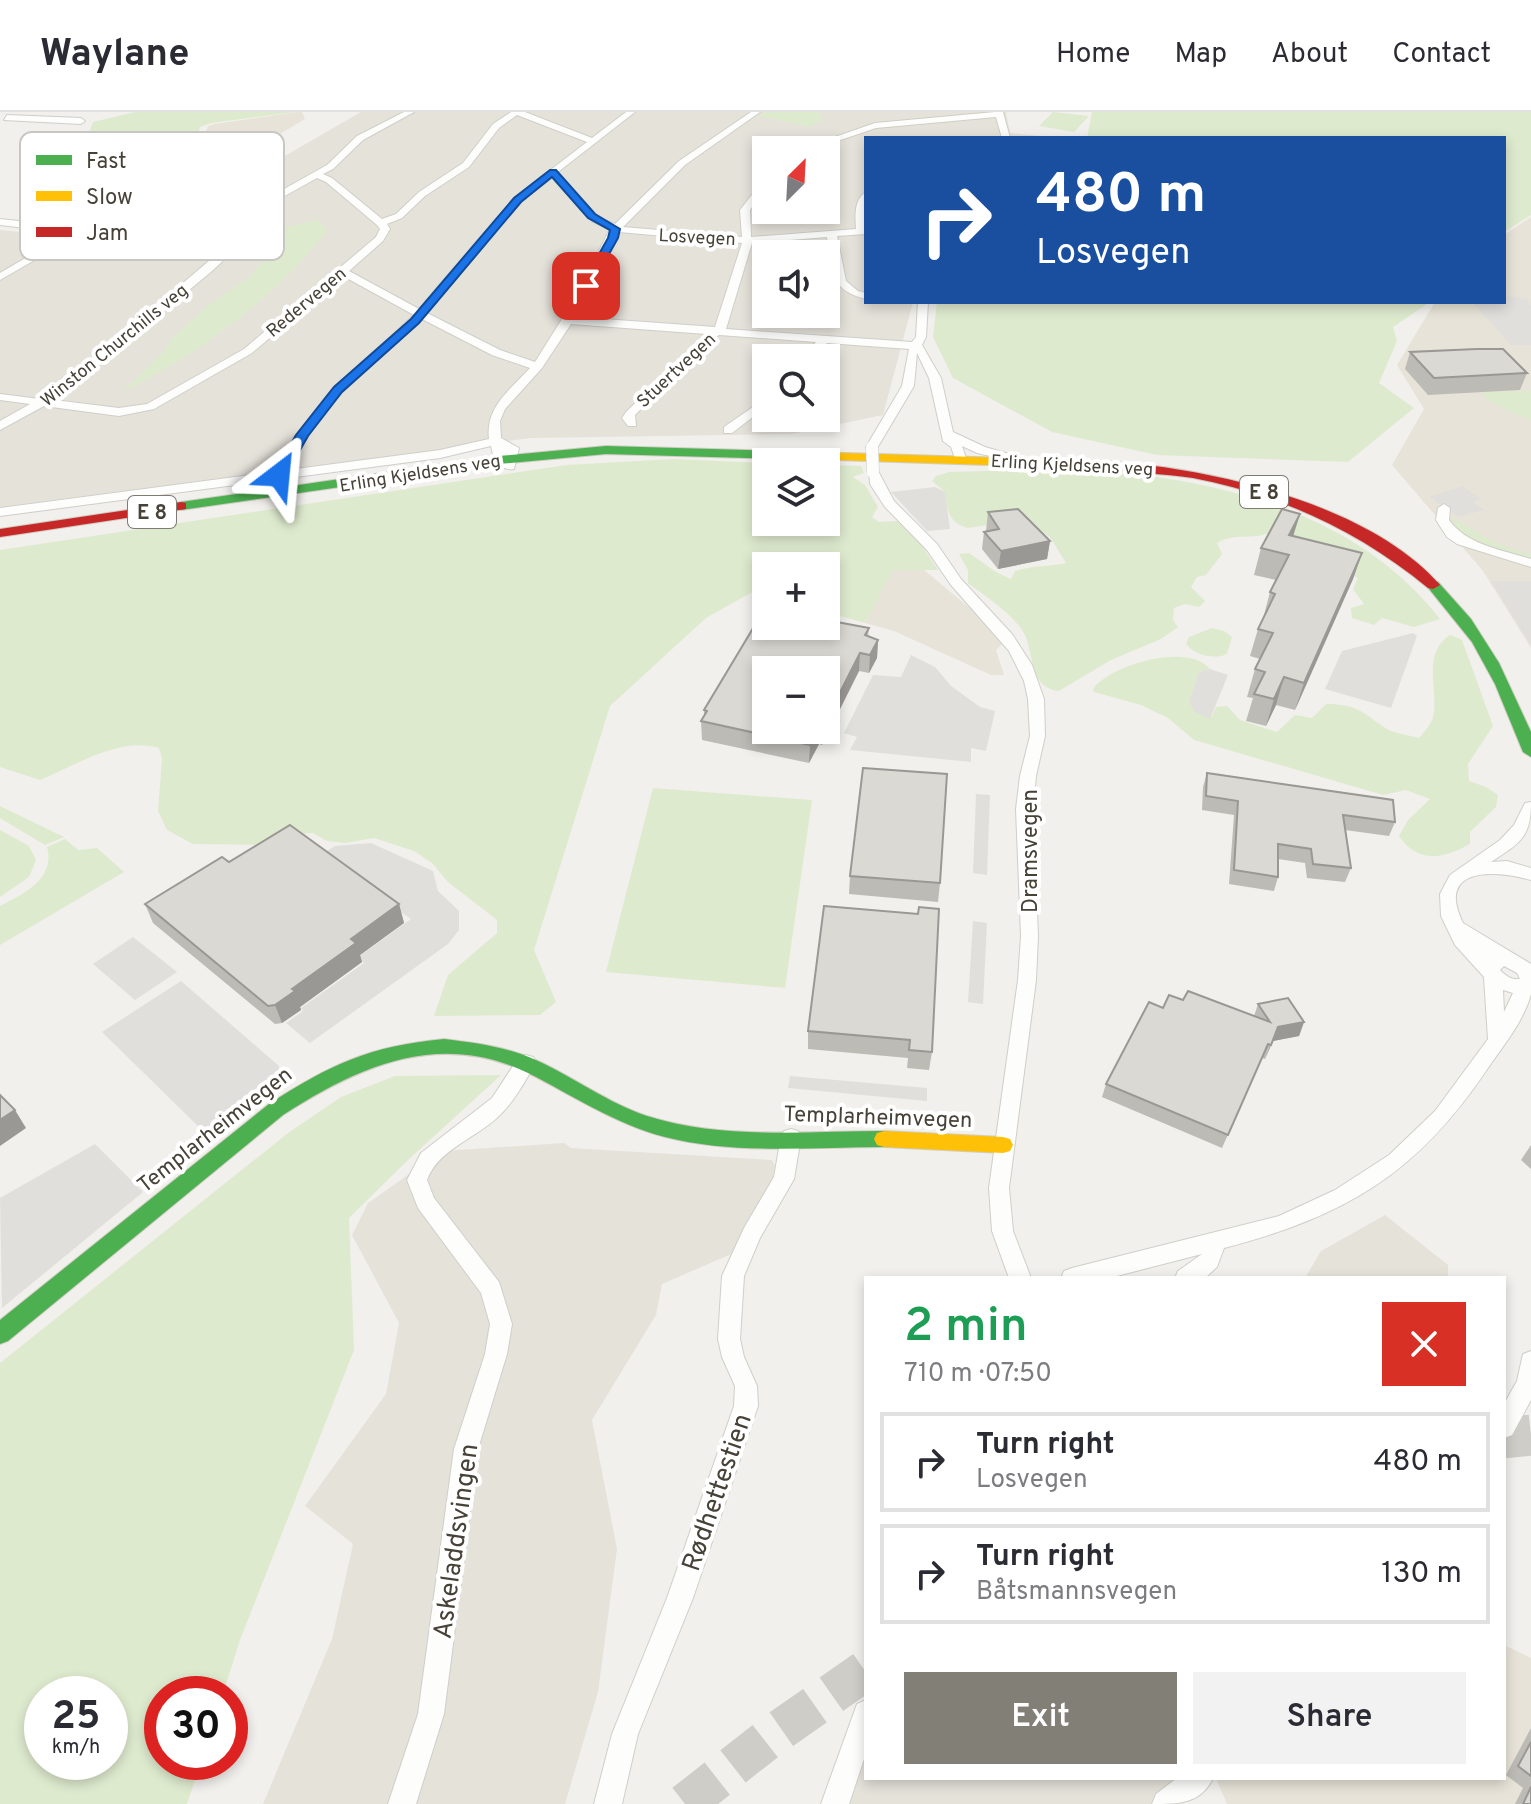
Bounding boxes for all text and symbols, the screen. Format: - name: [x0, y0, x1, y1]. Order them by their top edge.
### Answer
- text: Waylane: [40, 31, 189, 80]
- text: Home: [1056, 37, 1130, 73]
- text: Map: [1174, 37, 1227, 73]
- text: About: [1271, 37, 1348, 73]
- text: Contact: [1392, 37, 1491, 73]
- legend: [20, 132, 284, 260]
- north arrow: [752, 136, 840, 224]
- map controls: [752, 136, 840, 744]
- text: Fast: [86, 149, 127, 176]
- text: 480 m: [1036, 162, 1206, 232]
- icon: right: [904, 168, 1008, 272]
- text: Slow: [86, 185, 133, 212]
- text: Jam: [86, 221, 129, 248]
- street label: Losvegen: [658, 225, 736, 252]
- text: Losvegen: [1036, 231, 1190, 277]
- button: sound: [752, 240, 840, 328]
- pin: [552, 252, 620, 320]
- street label: Redervegen: [262, 263, 352, 343]
- icon: arrive: [564, 264, 608, 308]
- street label: Winston Churchills veg: [37, 280, 193, 413]
- street label: Stuertvegen: [633, 329, 721, 414]
- button: search: [752, 344, 840, 432]
- position arrow: [237, 433, 321, 517]
- button: layers: [752, 448, 840, 536]
- street label: Erling Kjeldsens veg: [338, 450, 502, 499]
- street label: Erling Kjeldsens veg: [990, 451, 1154, 482]
- road number: E 8: [1240, 476, 1288, 508]
- road number: E 8: [128, 496, 176, 528]
- button: +: [752, 552, 840, 640]
- button: −: [752, 656, 840, 744]
- street label: Dramsvegen: [1018, 789, 1045, 913]
- street label: Templarheimvegen: [133, 1062, 298, 1200]
- street label: Templarheimvegen: [783, 1102, 973, 1135]
- text: 2 min: [904, 1298, 1028, 1358]
- button: close: [1382, 1302, 1466, 1386]
- text: 710 m · 07:50: [904, 1358, 1052, 1391]
- street label: Rødhettestien: [676, 1410, 761, 1576]
- text: Turn right: [976, 1427, 1114, 1464]
- icon: right: [908, 1440, 952, 1484]
- street label: Askeladdsvingen: [427, 1442, 488, 1641]
- text: 480 m: [1374, 1444, 1462, 1481]
- text: Losvegen: [976, 1464, 1088, 1497]
- text: Turn right: [976, 1539, 1114, 1576]
- icon: right: [908, 1552, 952, 1596]
- text: 130 m: [1381, 1556, 1462, 1593]
- text: Båtsmannsvegen: [976, 1576, 1177, 1609]
- button: Exit: [904, 1672, 1177, 1764]
- button: Share: [1193, 1672, 1466, 1764]
- speed limit sign: 30: [144, 1676, 248, 1780]
- text: 25: [52, 1693, 100, 1743]
- text: km/h: [52, 1735, 100, 1761]

